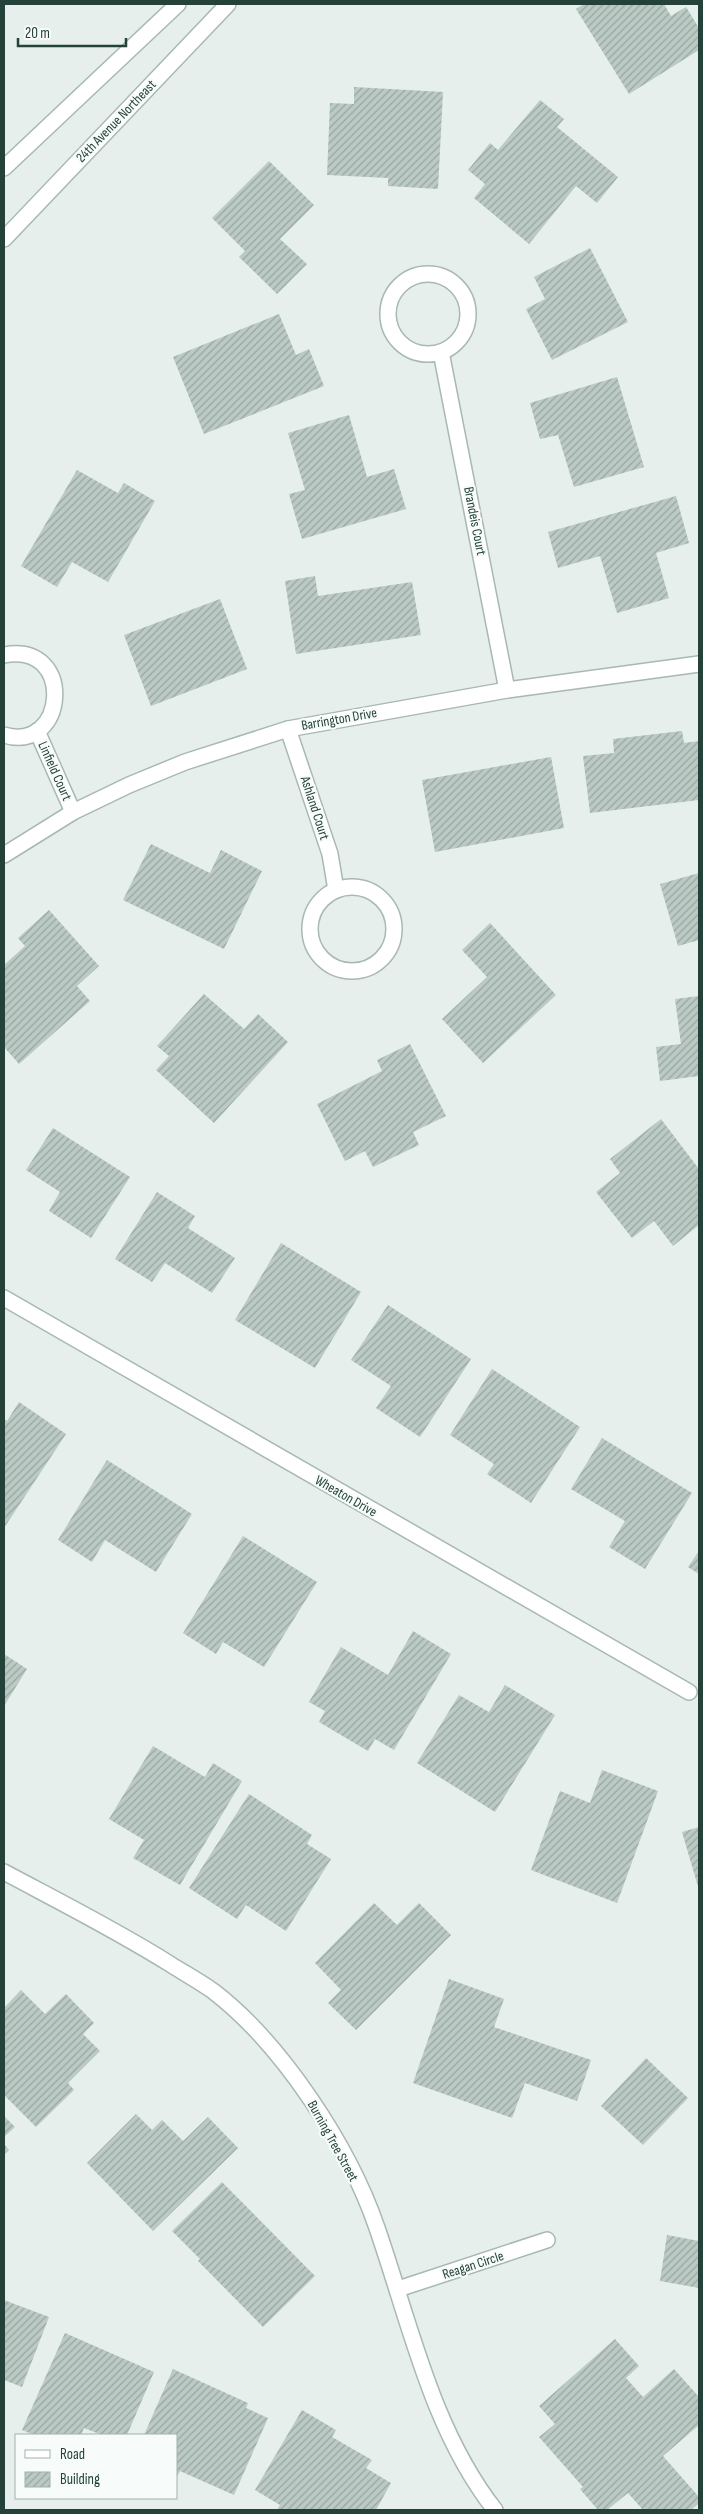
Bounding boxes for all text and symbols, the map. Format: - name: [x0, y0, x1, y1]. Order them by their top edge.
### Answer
- scale bar: [18, 15, 125, 47]
- text: 20 m: [25, 24, 50, 43]
- street label: 24th Avenue Northeast: [72, 76, 160, 166]
- street label: Brandeis Court: [460, 485, 490, 557]
- street label: Barrington Drive: [300, 704, 378, 734]
- street label: Linfield Court: [34, 739, 76, 803]
- street label: Ashland Court: [296, 773, 333, 842]
- street label: Wheaton Drive: [312, 1471, 380, 1521]
- street label: Burning Tree Street: [304, 2098, 362, 2184]
- street label: Reagan Circle: [440, 2247, 506, 2283]
- legend: [15, 2434, 178, 2499]
- text: Road: [60, 2445, 85, 2464]
- text: Building: [60, 2470, 100, 2489]

